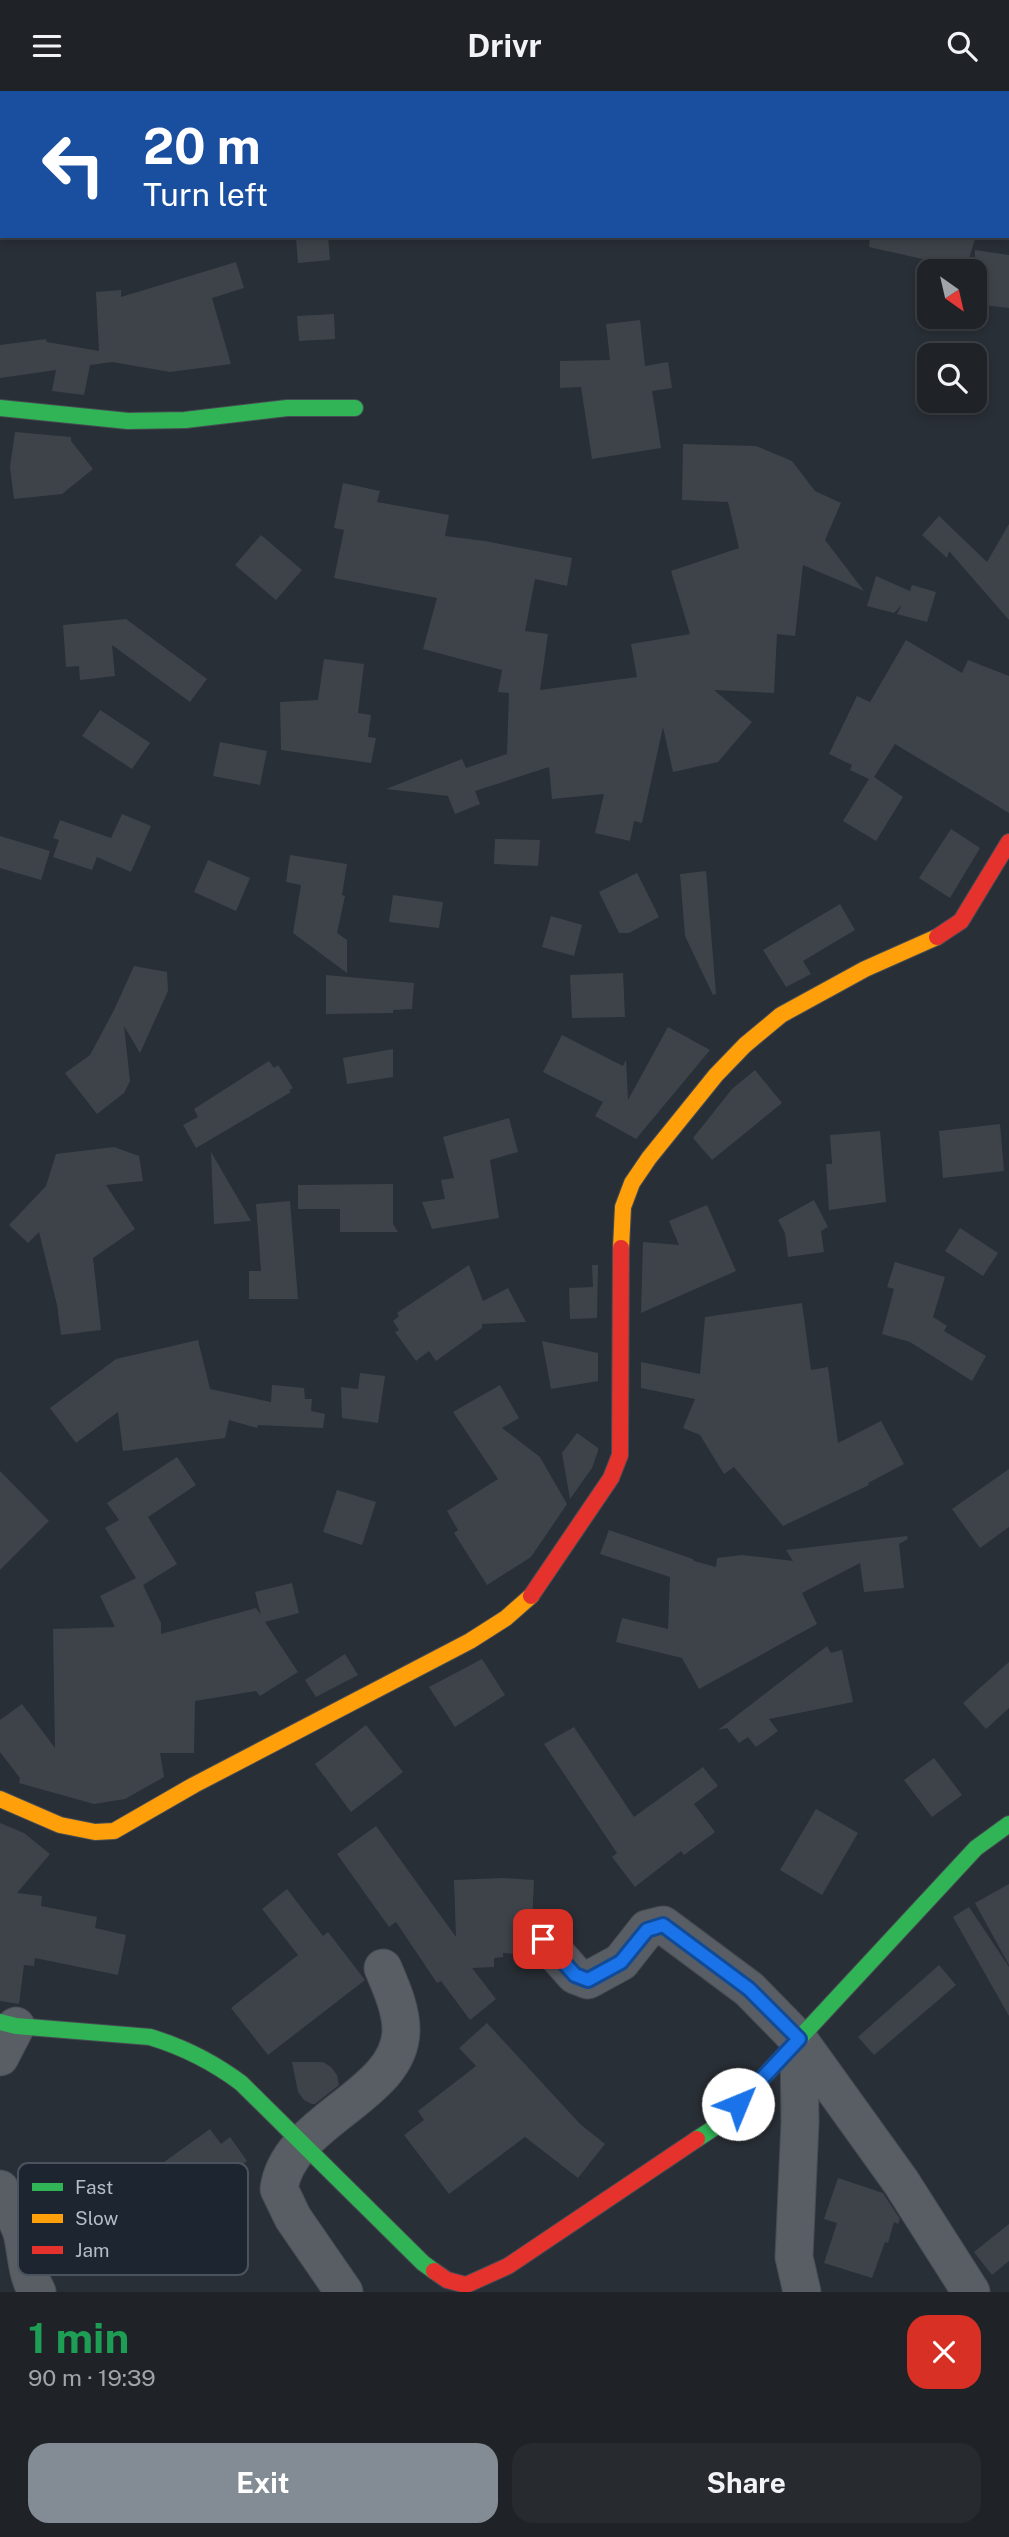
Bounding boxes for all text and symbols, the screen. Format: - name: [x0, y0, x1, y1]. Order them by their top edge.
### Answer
- icon: menu: [28, 27, 66, 65]
- text: Drivr: [467, 27, 542, 64]
- icon: search: [943, 27, 981, 65]
- text: 20 m: [143, 117, 261, 175]
- icon: left: [28, 119, 119, 210]
- text: Turn left: [143, 176, 268, 213]
- north arrow: [917, 259, 987, 329]
- map controls: [917, 259, 987, 413]
- button: search: [917, 343, 987, 413]
- pin: [513, 1909, 573, 1969]
- icon: arrive: [524, 1920, 562, 1958]
- position arrow: [701, 2067, 775, 2141]
- legend: [18, 2163, 248, 2275]
- text: Fast: [75, 2176, 113, 2198]
- text: Slow: [75, 2207, 119, 2229]
- text: Jam: [75, 2239, 109, 2261]
- text: 1 min: [28, 2313, 129, 2362]
- button: close: [907, 2315, 981, 2389]
- text: 90 m · 19:39: [28, 2364, 156, 2391]
- button: Exit: [28, 2443, 498, 2523]
- button: Share: [512, 2443, 981, 2523]

